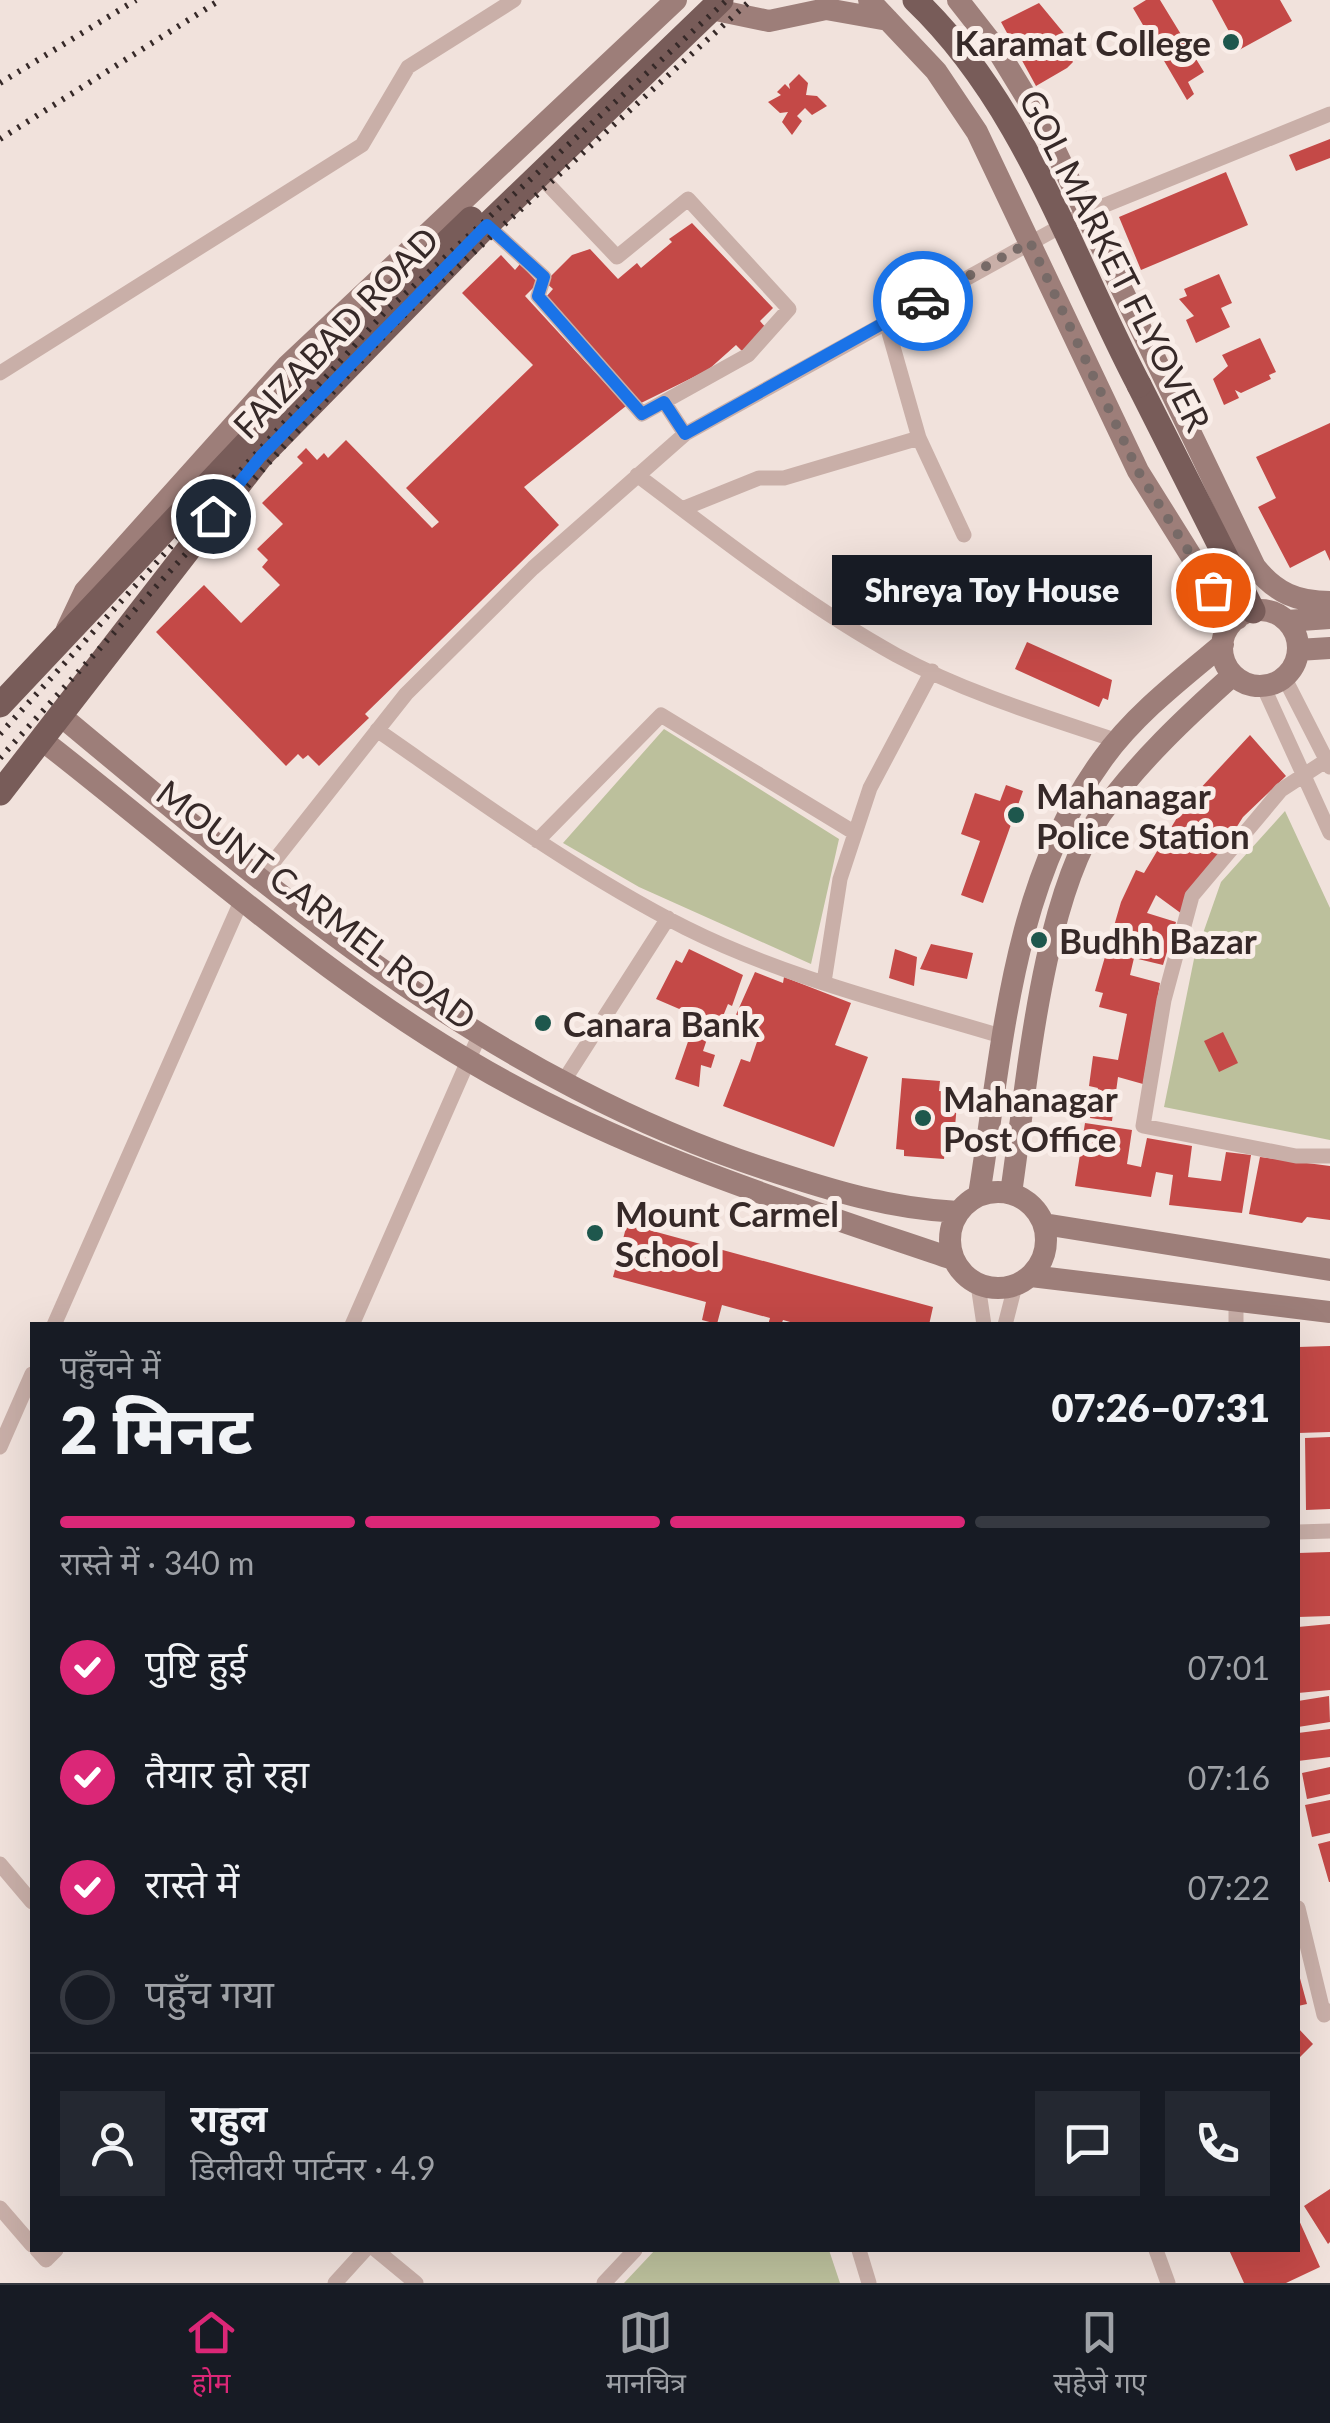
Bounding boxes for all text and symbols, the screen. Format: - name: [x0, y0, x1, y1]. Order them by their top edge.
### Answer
- place label: Karamat College: [955, 21, 1211, 63]
- marker: Karamat College: [1220, 31, 1242, 53]
- street label: GOL MARKET FLYOVER: [1012, 82, 1220, 438]
- street label: FAIZABAD ROAD: [224, 218, 446, 446]
- courier: [873, 251, 973, 351]
- icon: car: [896, 274, 951, 329]
- pin: [171, 474, 256, 559]
- icon: home: [186, 489, 241, 544]
- pin: [1171, 548, 1256, 633]
- callout: Shreya Toy House: [833, 555, 1153, 625]
- icon: bag: [1186, 563, 1241, 618]
- text: Shreya Toy House: [865, 570, 1119, 609]
- street label: MOUNT CARMEL ROAD: [149, 770, 485, 1038]
- place label: Mahanagar Police Station: [1036, 774, 1250, 856]
- marker: Mahanagar Police Station: [1005, 804, 1027, 826]
- place label: Budhh Bazar: [1059, 919, 1257, 961]
- marker: Budhh Bazar: [1028, 929, 1050, 951]
- place label: Canara Bank: [563, 1002, 760, 1044]
- marker: Canara Bank: [532, 1012, 554, 1034]
- place label: Mahanagar Post Office: [943, 1077, 1118, 1159]
- marker: Mahanagar Post Office: [912, 1107, 934, 1129]
- place label: Mount Carmel School: [615, 1192, 839, 1274]
- marker: Mount Carmel School: [584, 1222, 606, 1244]
- text: पहुँचने में: [60, 1347, 161, 1386]
- text: 07:26–07:31: [1051, 1384, 1270, 1430]
- text: 2 मिनट: [60, 1390, 253, 1468]
- text: रास्ते में · 340 m: [60, 1543, 254, 1582]
- icon: check: [60, 1640, 115, 1695]
- text: पुष्टि हुई: [145, 1640, 247, 1686]
- text: 07:01: [1188, 1648, 1270, 1687]
- icon: check: [60, 1750, 115, 1805]
- text: तैयार हो रहा: [145, 1750, 309, 1796]
- text: 07:16: [1188, 1758, 1270, 1797]
- icon: check: [60, 1860, 115, 1915]
- text: रास्ते में: [145, 1860, 239, 1906]
- text: 07:22: [1188, 1868, 1270, 1907]
- text: पहुँच गया: [145, 1970, 274, 2016]
- button: person: [60, 2091, 165, 2196]
- button: chat: [1035, 2091, 1140, 2196]
- button: phone: [1165, 2091, 1270, 2196]
- text: राहुल: [190, 2094, 267, 2140]
- text: डिलीवरी पार्टनर · 4.9: [190, 2148, 436, 2187]
- tab: होम: [184, 2305, 239, 2404]
- tab: मानचित्र: [606, 2305, 686, 2404]
- tab: सहेजे गए: [1053, 2305, 1146, 2404]

